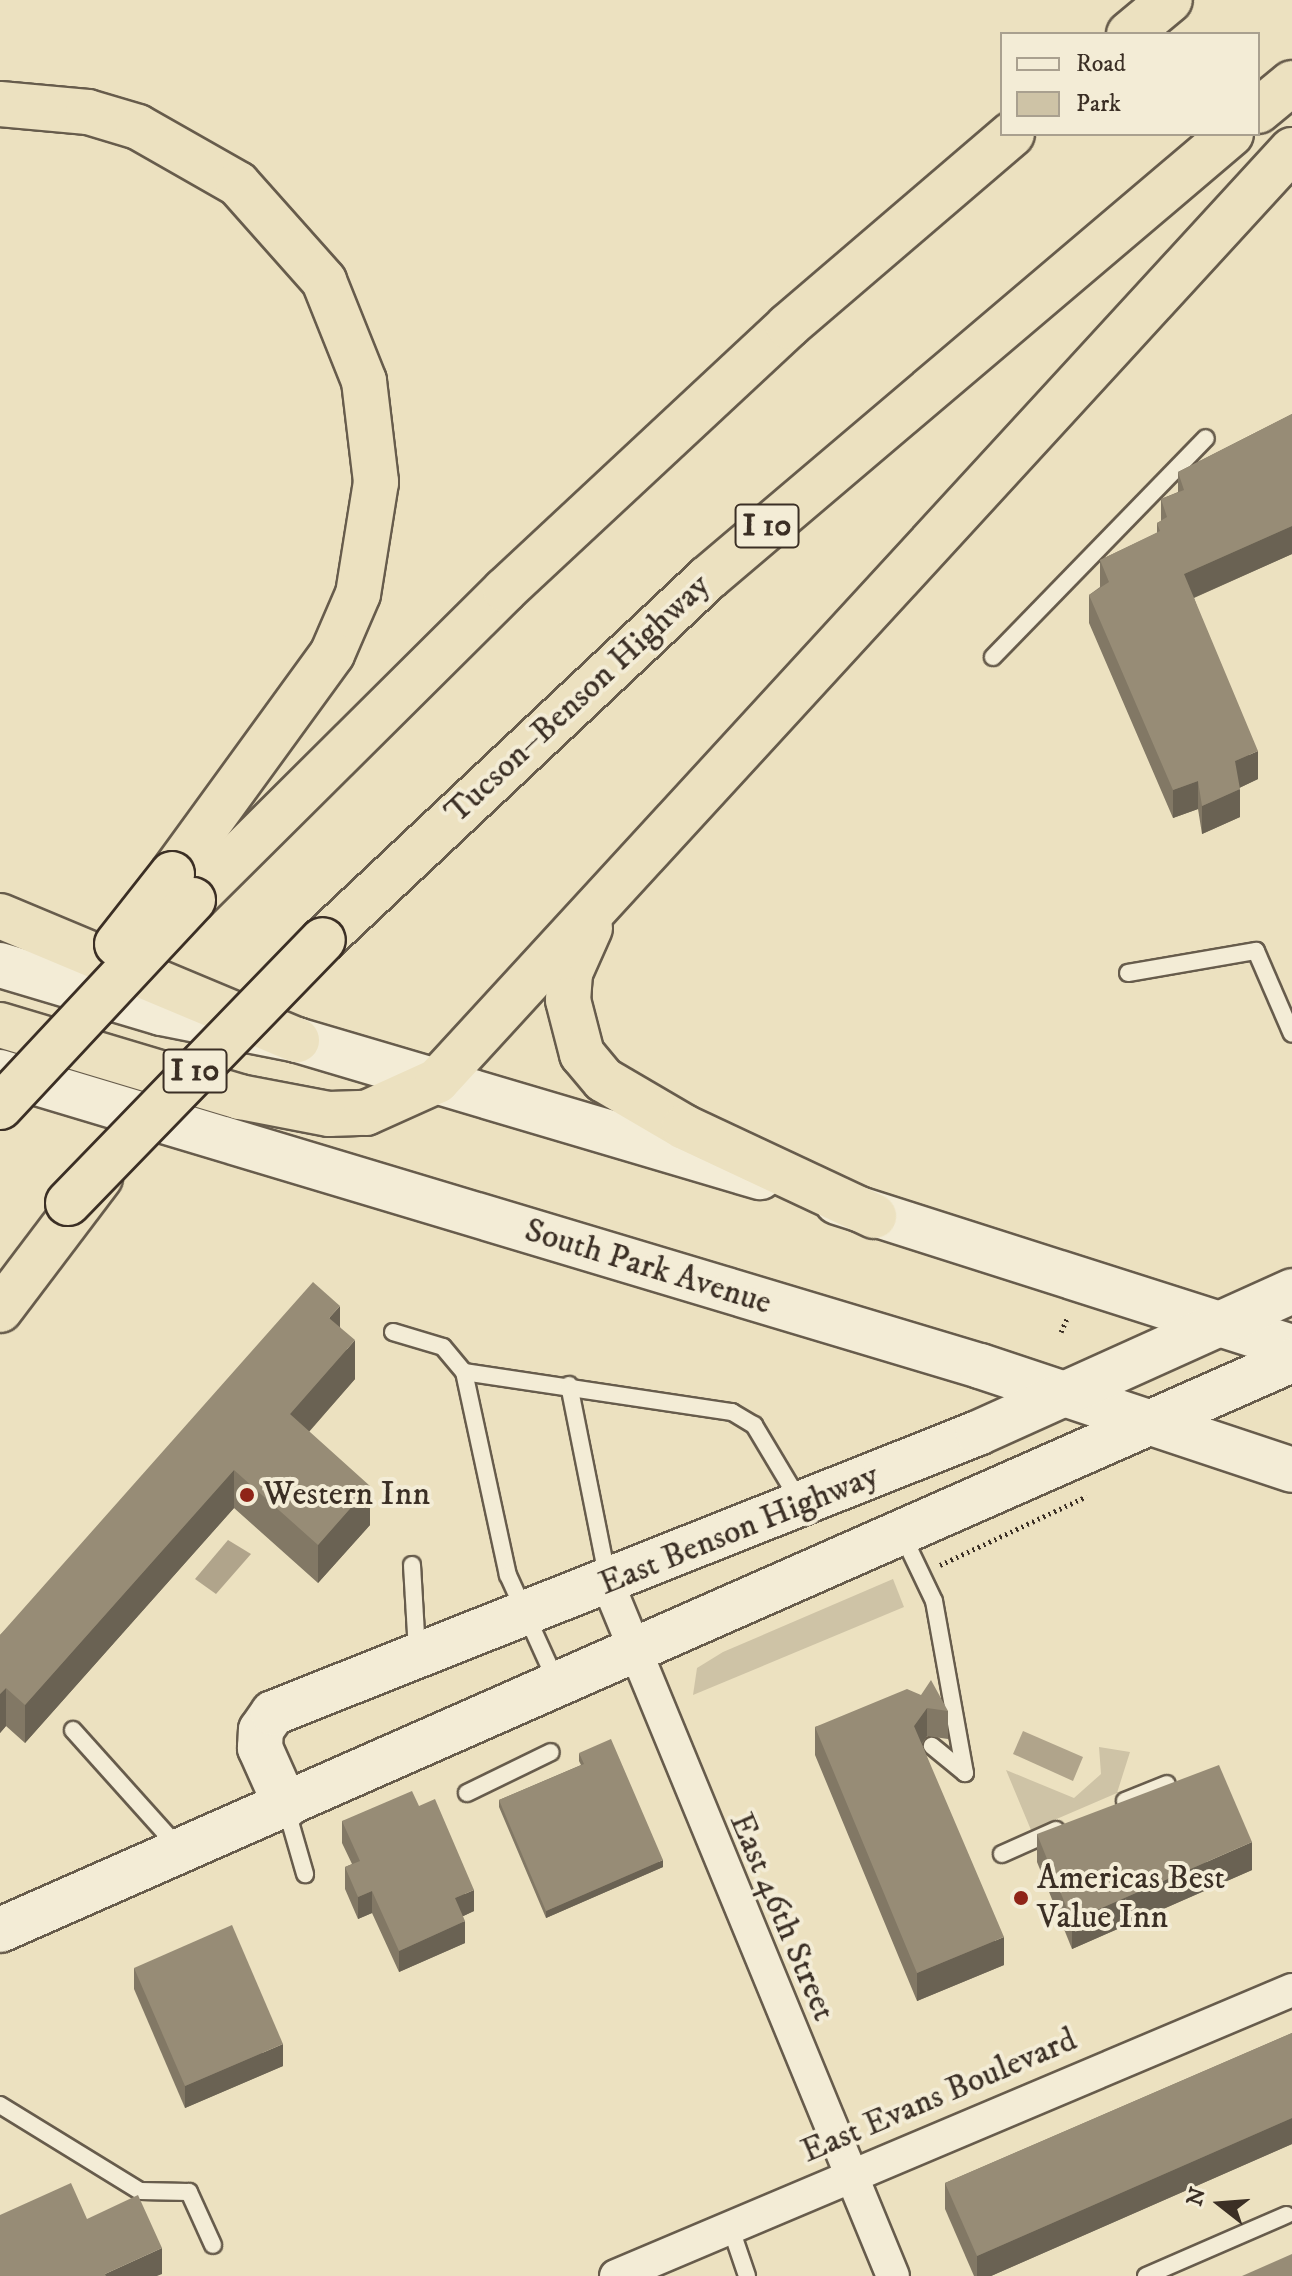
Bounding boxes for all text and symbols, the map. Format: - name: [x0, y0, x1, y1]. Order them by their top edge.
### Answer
- legend: [1000, 32, 1260, 136]
- text: Road: [1076, 49, 1126, 79]
- text: Park: [1076, 89, 1121, 119]
- road number: I 10: [733, 498, 801, 554]
- street label: Tucson–Benson Highway: [437, 566, 719, 832]
- road number: I 10: [161, 1043, 229, 1099]
- street label: South Park Avenue: [520, 1210, 776, 1324]
- street label: East Benson Highway: [593, 1455, 885, 1605]
- place label: Western Inn: [263, 1475, 430, 1515]
- marker: Western Inn: [238, 1486, 256, 1504]
- street label: East 46th Street: [720, 1807, 844, 2027]
- place label: Americas Best Value Inn: [1037, 1858, 1225, 1938]
- marker: Americas Best Value Inn: [1012, 1889, 1030, 1907]
- street label: East Evans Boulevard: [795, 2020, 1083, 2172]
- north arrow: [1180, 2164, 1260, 2244]
- text: N: [1181, 2184, 1212, 2209]

